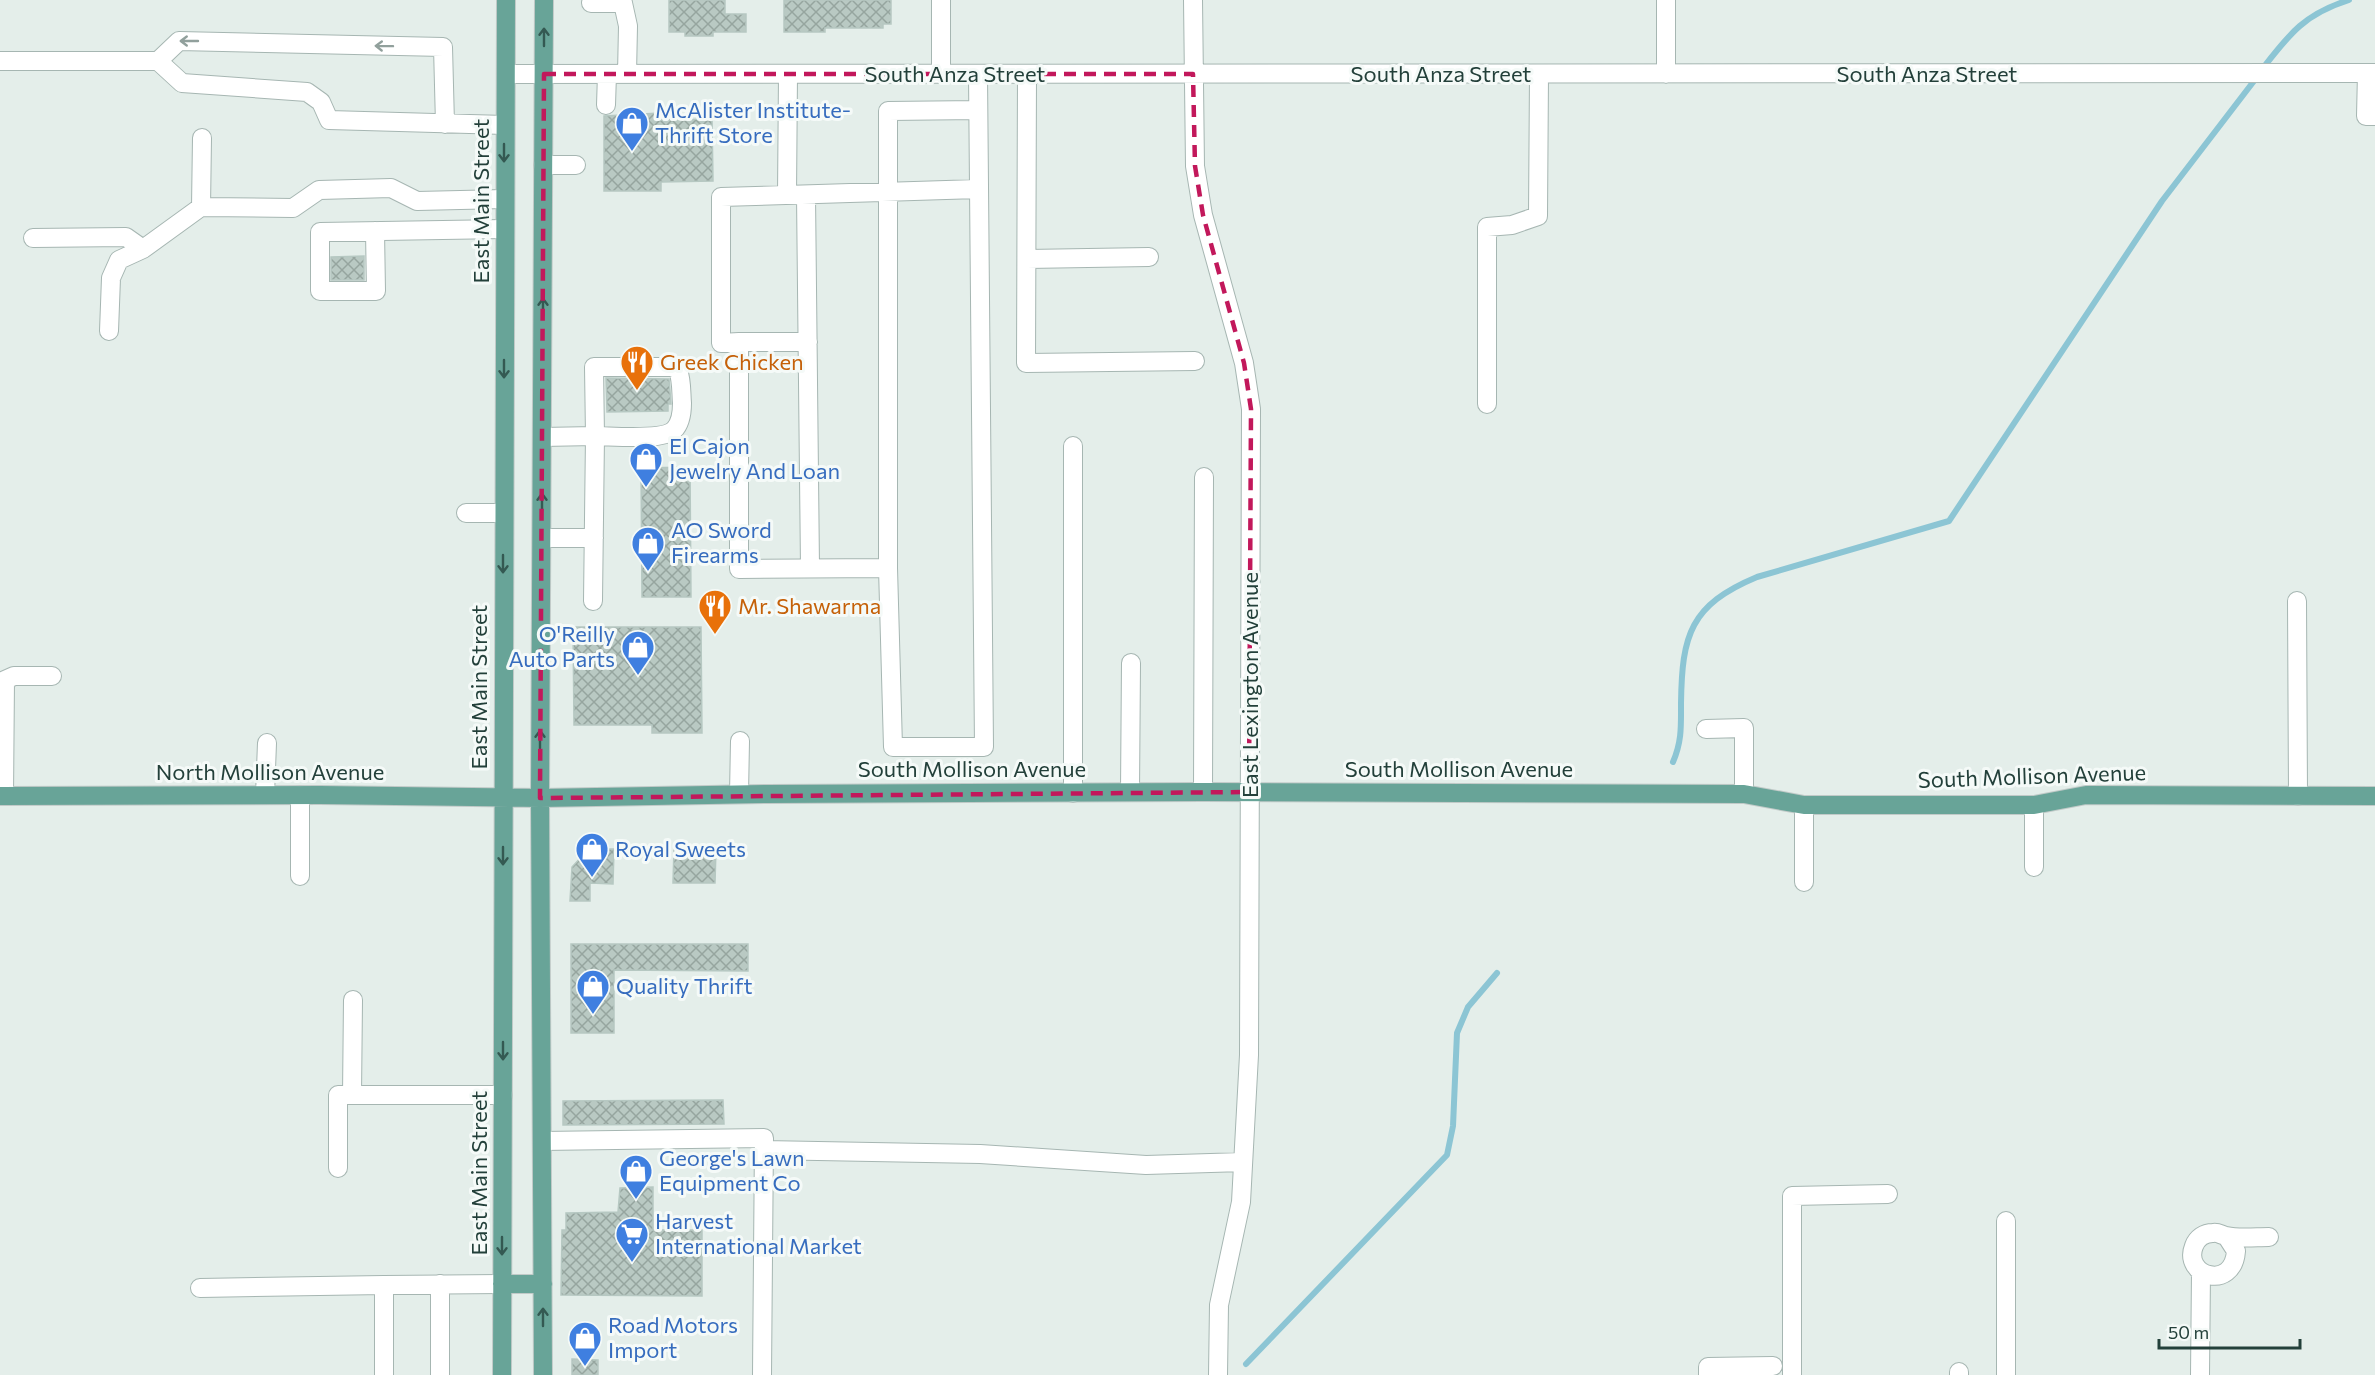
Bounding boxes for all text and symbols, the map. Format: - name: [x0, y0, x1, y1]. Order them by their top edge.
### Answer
- one-way arrow: [538, 28, 550, 48]
- one-way arrow: [180, 36, 200, 47]
- one-way arrow: [375, 40, 395, 52]
- street label: South Anza Street: [865, 60, 1045, 87]
- street label: South Anza Street: [1351, 60, 1531, 87]
- street label: South Anza Street: [1837, 60, 2017, 87]
- place label: McAlister Institute- Thrift Store: [655, 96, 851, 148]
- shop icon: McAlister Institute- Thrift Store: [614, 105, 650, 152]
- street label: East Main Street: [467, 119, 494, 283]
- one-way arrow: [499, 143, 510, 163]
- one-way arrow: [537, 298, 549, 318]
- restaurant icon: Greek Chicken: [619, 344, 655, 391]
- place label: Greek Chicken: [660, 348, 804, 375]
- one-way arrow: [498, 359, 510, 379]
- place label: El Cajon Jewelry And Loan: [669, 432, 840, 484]
- shop icon: El Cajon Jewelry And Loan: [628, 441, 664, 488]
- one-way arrow: [536, 493, 548, 513]
- place label: AO Sword Firearms: [671, 516, 772, 568]
- shop icon: AO Sword Firearms: [630, 525, 666, 572]
- one-way arrow: [498, 554, 509, 574]
- street label: East Lexington Avenue: [1236, 572, 1263, 798]
- restaurant icon: Mr. Shawarma: [697, 588, 733, 635]
- place label: Mr. Shawarma: [738, 592, 881, 619]
- street label: East Main Street: [465, 605, 492, 769]
- place label: O'Reilly Auto Parts: [508, 620, 615, 672]
- shop icon: O'Reilly Auto Parts: [620, 629, 656, 676]
- one-way arrow: [534, 730, 546, 750]
- street label: South Mollison Avenue: [858, 755, 1086, 782]
- street label: South Mollison Avenue: [1345, 755, 1573, 782]
- street label: North Mollison Avenue: [156, 758, 384, 785]
- street label: South Mollison Avenue: [1917, 758, 2147, 793]
- shop icon: Royal Sweets: [574, 831, 610, 878]
- place label: Royal Sweets: [615, 835, 746, 862]
- one-way arrow: [497, 845, 509, 865]
- shop icon: Quality Thrift: [575, 968, 611, 1015]
- place label: Quality Thrift: [616, 972, 753, 999]
- one-way arrow: [497, 1040, 509, 1060]
- street label: East Main Street: [465, 1091, 492, 1255]
- place label: George's Lawn Equipment Co: [659, 1144, 805, 1196]
- shop icon: George's Lawn Equipment Co: [618, 1153, 654, 1200]
- place label: Harvest International Market: [655, 1207, 862, 1259]
- supermarket icon: Harvest International Market: [614, 1216, 650, 1263]
- one-way arrow: [496, 1235, 508, 1255]
- one-way arrow: [537, 1307, 549, 1327]
- place label: Road Motors Import: [608, 1311, 738, 1363]
- scale bar: [2159, 1312, 2300, 1350]
- shop icon: Road Motors Import: [567, 1320, 603, 1367]
- text: 50 m: [2168, 1321, 2209, 1343]

